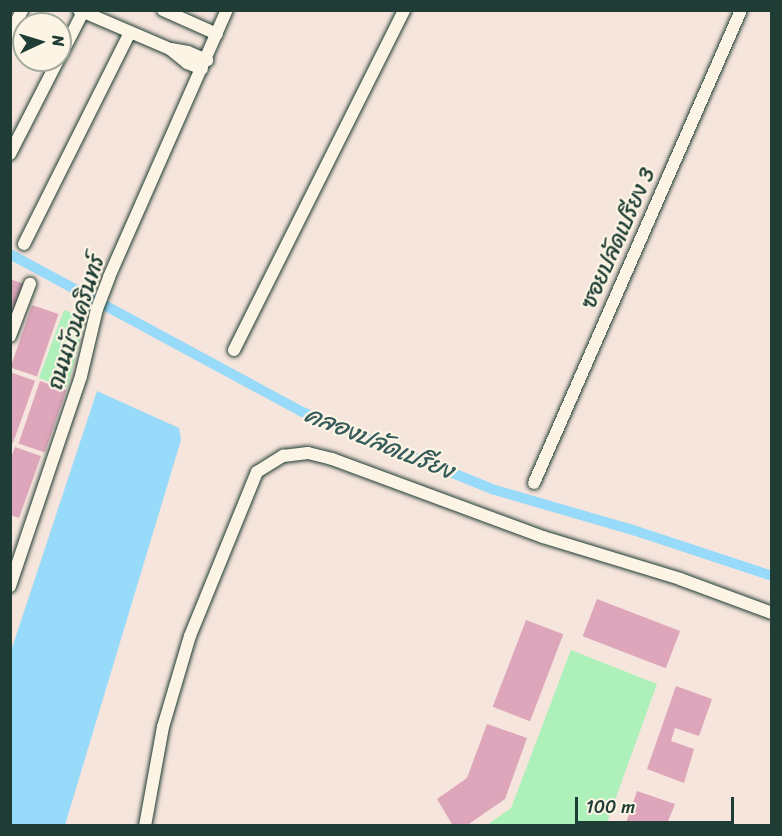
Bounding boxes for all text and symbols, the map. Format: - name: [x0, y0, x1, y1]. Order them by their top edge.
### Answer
- north arrow: [12, 12, 72, 72]
- text: N: [44, 34, 73, 47]
- street label: ซอยปลัดเปรียง 3: [575, 164, 661, 312]
- street label: ถนนบัวนครินทร์: [42, 251, 110, 393]
- water label: คลองปลัดเปรียง: [301, 400, 457, 486]
- scale bar: [578, 785, 737, 823]
- text: 100 m: [586, 791, 635, 823]

